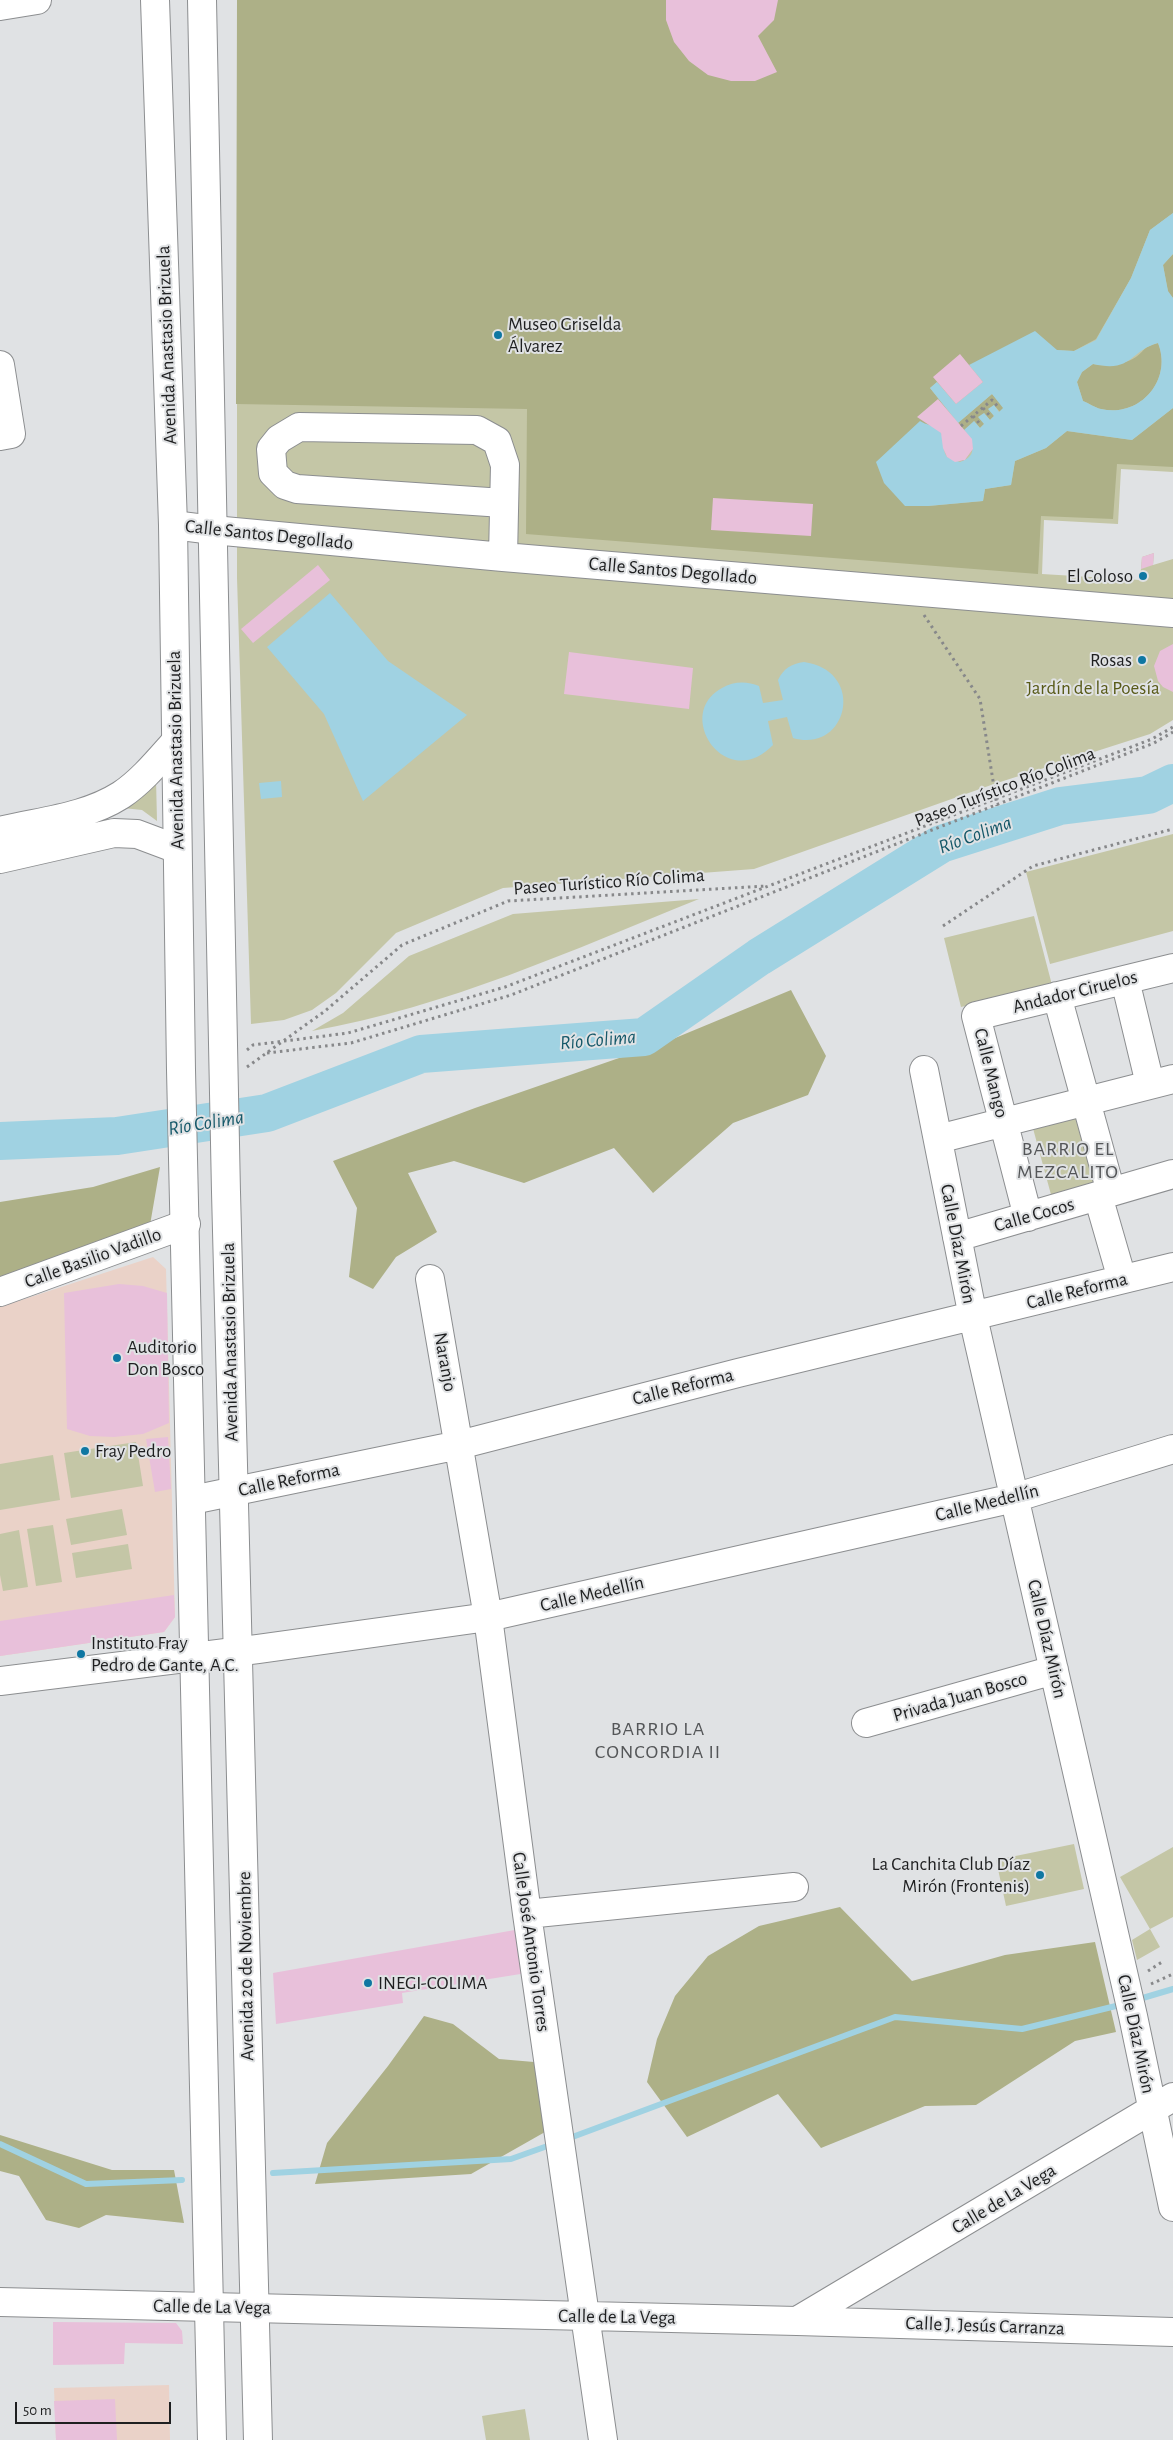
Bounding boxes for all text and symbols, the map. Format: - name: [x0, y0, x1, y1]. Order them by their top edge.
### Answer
- street label: Avenida Anastasio Brizuela: [152, 245, 182, 445]
- place label: Museo Griselda Álvarez: [508, 313, 621, 357]
- marker: Museo Griselda Álvarez: [492, 329, 504, 341]
- street label: Calle Santos Degollado: [184, 515, 354, 555]
- street label: Calle Santos Degollado: [588, 552, 758, 590]
- place label: El Coloso: [1067, 565, 1133, 587]
- marker: El Coloso: [1137, 570, 1149, 582]
- place label: Rosas: [1090, 649, 1132, 671]
- street label: Avenida Anastasio Brizuela: [163, 650, 189, 850]
- marker: Rosas: [1136, 654, 1148, 666]
- park label: Jardín de la Poesía: [1026, 677, 1160, 699]
- street label: Paseo Turístico Río Colima: [911, 742, 1099, 832]
- water label: Río Colima: [935, 811, 1015, 859]
- street label: Paseo Turístico Río Colima: [513, 864, 705, 900]
- street label: Andador Ciruelos: [1010, 966, 1140, 1018]
- water label: Río Colima: [559, 1025, 637, 1055]
- street label: Calle Mango: [969, 1026, 1013, 1120]
- water label: Río Colima: [166, 1105, 246, 1141]
- district label: BARRIO EL MEZCALITO: [1016, 1137, 1120, 1184]
- street label: Calle Díaz Mirón: [935, 1182, 981, 1306]
- street label: Calle Cocos: [991, 1193, 1077, 1237]
- street label: Calle Basilio Vadillo: [21, 1223, 165, 1293]
- street label: Avenida Anastasio Brizuela: [217, 1242, 243, 1442]
- street label: Calle Reforma: [1024, 1267, 1130, 1315]
- street label: Naranjo: [429, 1331, 461, 1393]
- place label: Auditorio Don Bosco: [127, 1336, 204, 1380]
- marker: Auditorio Don Bosco: [111, 1352, 123, 1364]
- street label: Calle Reforma: [630, 1363, 736, 1411]
- place label: Fray Pedro: [95, 1440, 171, 1462]
- marker: Fray Pedro: [79, 1445, 91, 1457]
- street label: Calle Reforma: [236, 1458, 342, 1502]
- street label: Calle Medellín: [933, 1479, 1041, 1527]
- street label: Calle Medellín: [538, 1571, 646, 1617]
- street label: Calle Díaz Mirón: [1022, 1577, 1072, 1701]
- place label: Instituto Fray Pedro de Gante, A.C.: [91, 1632, 239, 1676]
- marker: Instituto Fray Pedro de Gante, A.C.: [75, 1648, 87, 1660]
- street label: Privada Juan Bosco: [890, 1667, 1030, 1727]
- district label: BARRIO LA CONCORDIA II: [593, 1717, 723, 1764]
- street label: Calle José Antonio Torres: [507, 1851, 555, 2033]
- place label: La Canchita Club Díaz Mirón (Frontenis): [872, 1853, 1030, 1897]
- marker: La Canchita Club Díaz Mirón (Frontenis): [1034, 1869, 1046, 1881]
- street label: Avenida 20 de Noviembre: [233, 1871, 259, 2061]
- place label: INEGI-COLIMA: [378, 1972, 488, 1994]
- street label: Calle Díaz Mirón: [1112, 1972, 1160, 2096]
- marker: INEGI-COLIMA: [362, 1977, 374, 1989]
- street label: Calle de La Vega: [948, 2159, 1060, 2239]
- street label: Calle de La Vega: [153, 2295, 271, 2319]
- street label: Calle de La Vega: [558, 2305, 676, 2329]
- street label: Calle J. Jesús Carranza: [905, 2312, 1065, 2340]
- scale bar: [18, 2392, 174, 2424]
- text: 50 m: [23, 2403, 52, 2418]

